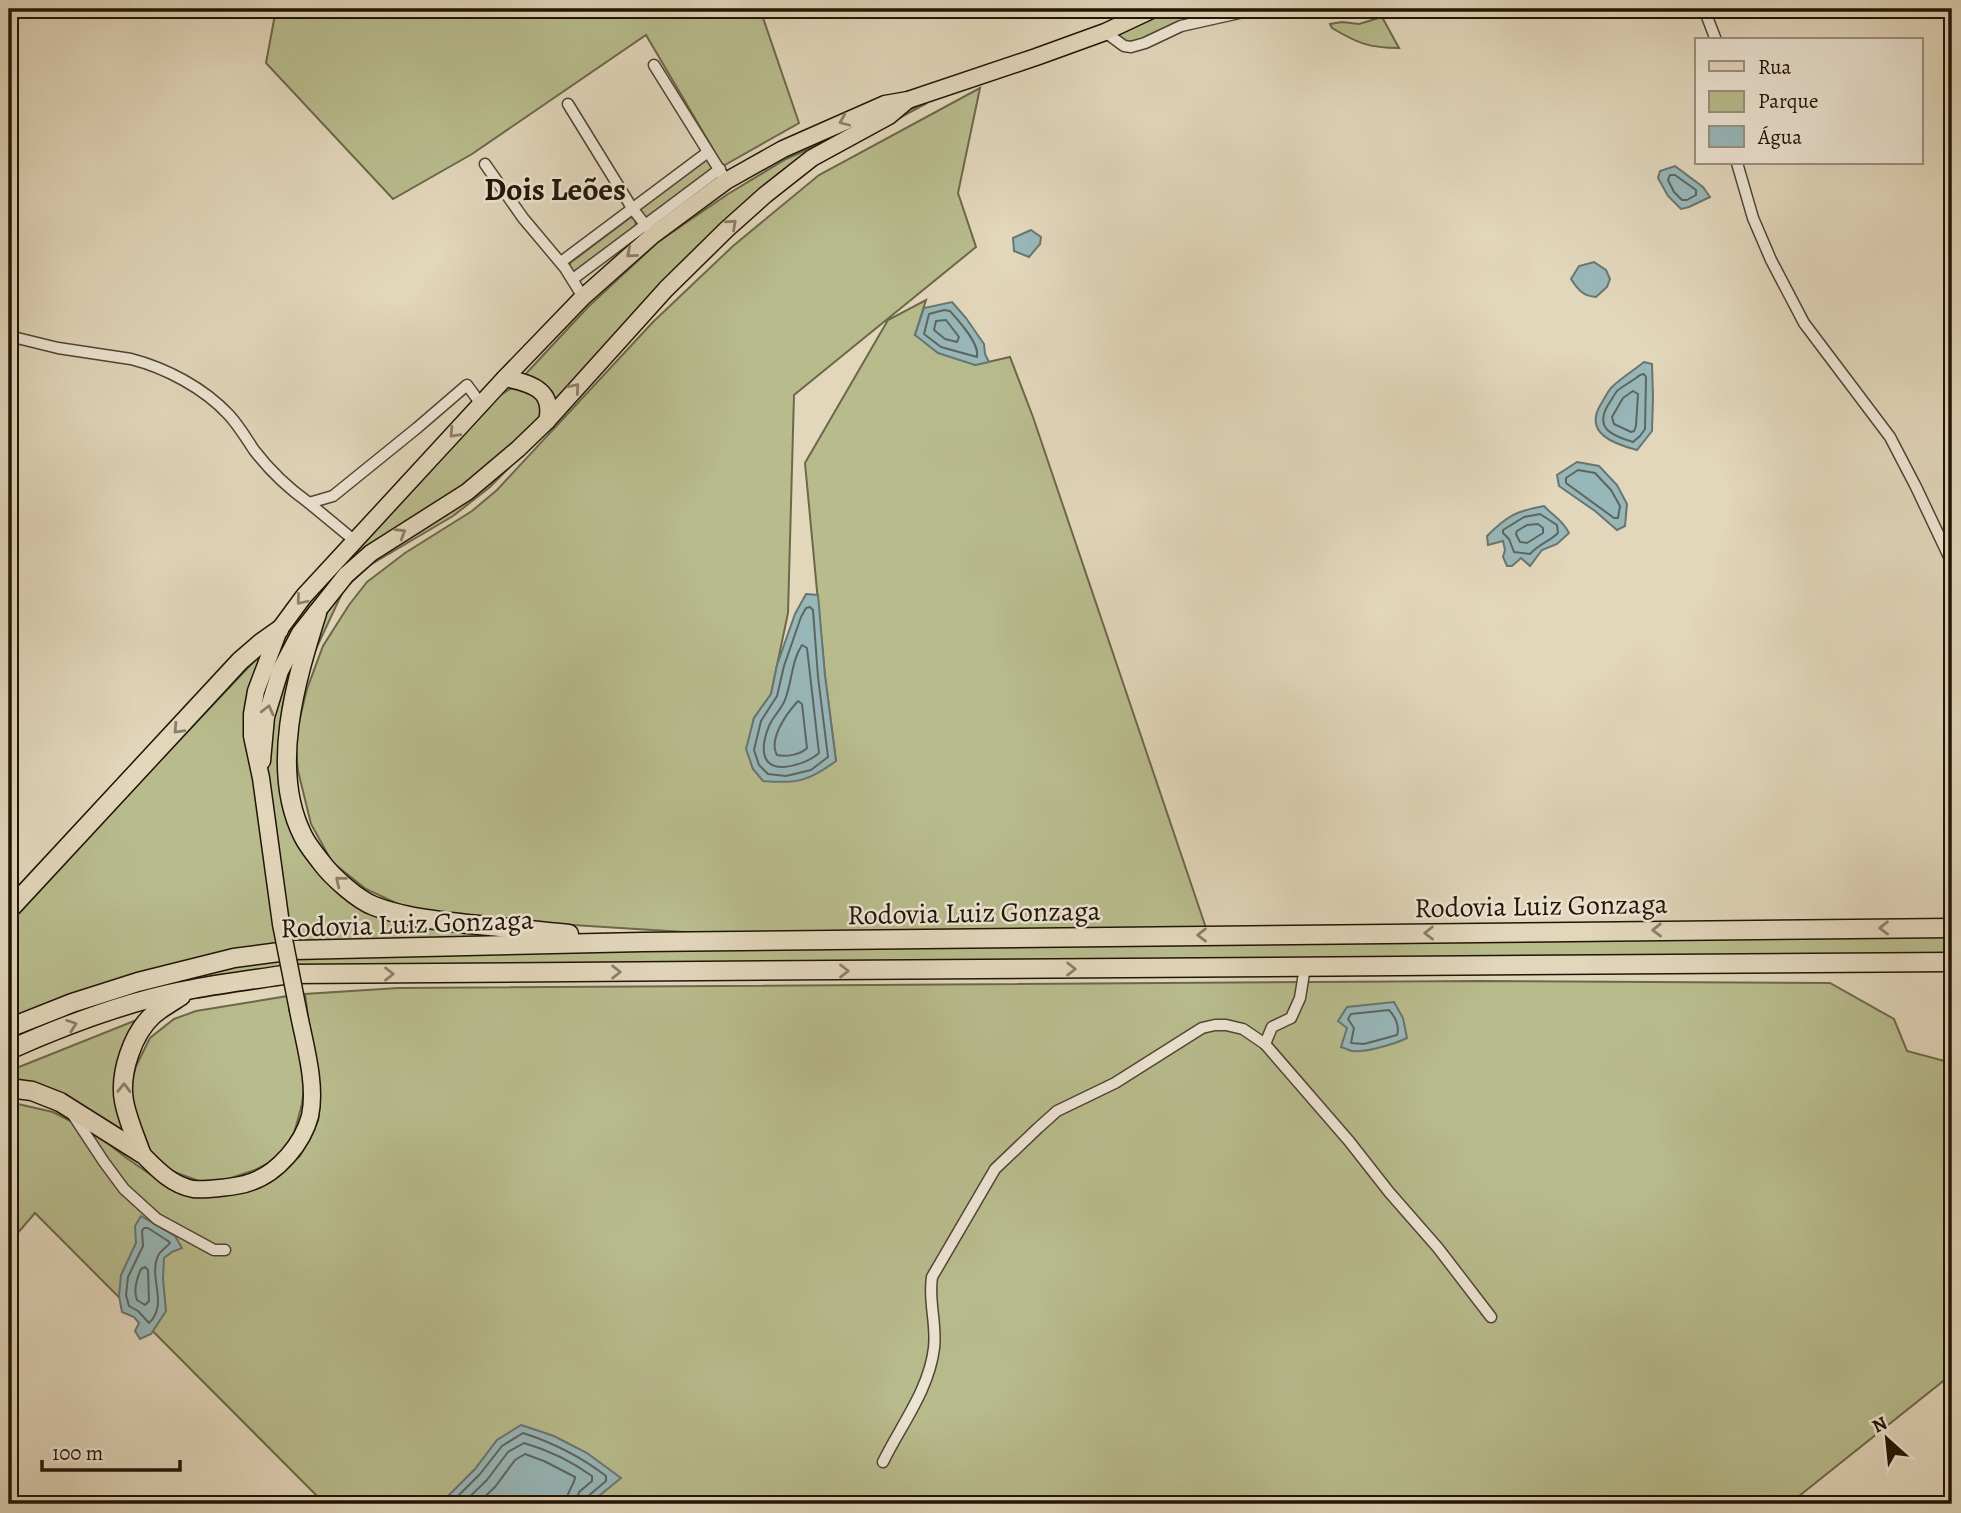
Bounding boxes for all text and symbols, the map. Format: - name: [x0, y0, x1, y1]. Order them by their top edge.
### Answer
- legend: [1695, 38, 1923, 164]
- text: Rua: [1758, 53, 1792, 81]
- text: Parque: [1758, 87, 1818, 115]
- one-way arrow: [839, 113, 851, 127]
- text: Água: [1757, 123, 1802, 151]
- district label: Dois Leões: [484, 167, 626, 211]
- one-way arrow: [724, 220, 737, 232]
- one-way arrow: [626, 245, 639, 258]
- one-way arrow: [567, 383, 579, 396]
- one-way arrow: [450, 425, 463, 438]
- one-way arrow: [394, 528, 407, 541]
- one-way arrow: [296, 593, 309, 605]
- one-way arrow: [260, 704, 274, 716]
- one-way arrow: [173, 721, 186, 734]
- one-way arrow: [335, 877, 347, 890]
- street label: Rodovia Luiz Gonzaga: [1414, 885, 1668, 927]
- street label: Rodovia Luiz Gonzaga: [847, 892, 1101, 934]
- street label: Rodovia Luiz Gonzaga: [280, 901, 534, 947]
- one-way arrow: [1878, 920, 1889, 936]
- one-way arrow: [1651, 922, 1661, 938]
- one-way arrow: [1423, 925, 1434, 940]
- one-way arrow: [1196, 927, 1206, 943]
- one-way arrow: [1067, 961, 1077, 977]
- one-way arrow: [839, 963, 850, 979]
- one-way arrow: [612, 964, 622, 980]
- one-way arrow: [384, 966, 395, 982]
- one-way arrow: [66, 1019, 78, 1033]
- one-way arrow: [116, 1082, 132, 1092]
- north arrow: [1853, 1404, 1923, 1474]
- text: N: [1868, 1410, 1892, 1439]
- scale bar: [42, 1429, 180, 1473]
- text: 100 m: [52, 1439, 103, 1467]

